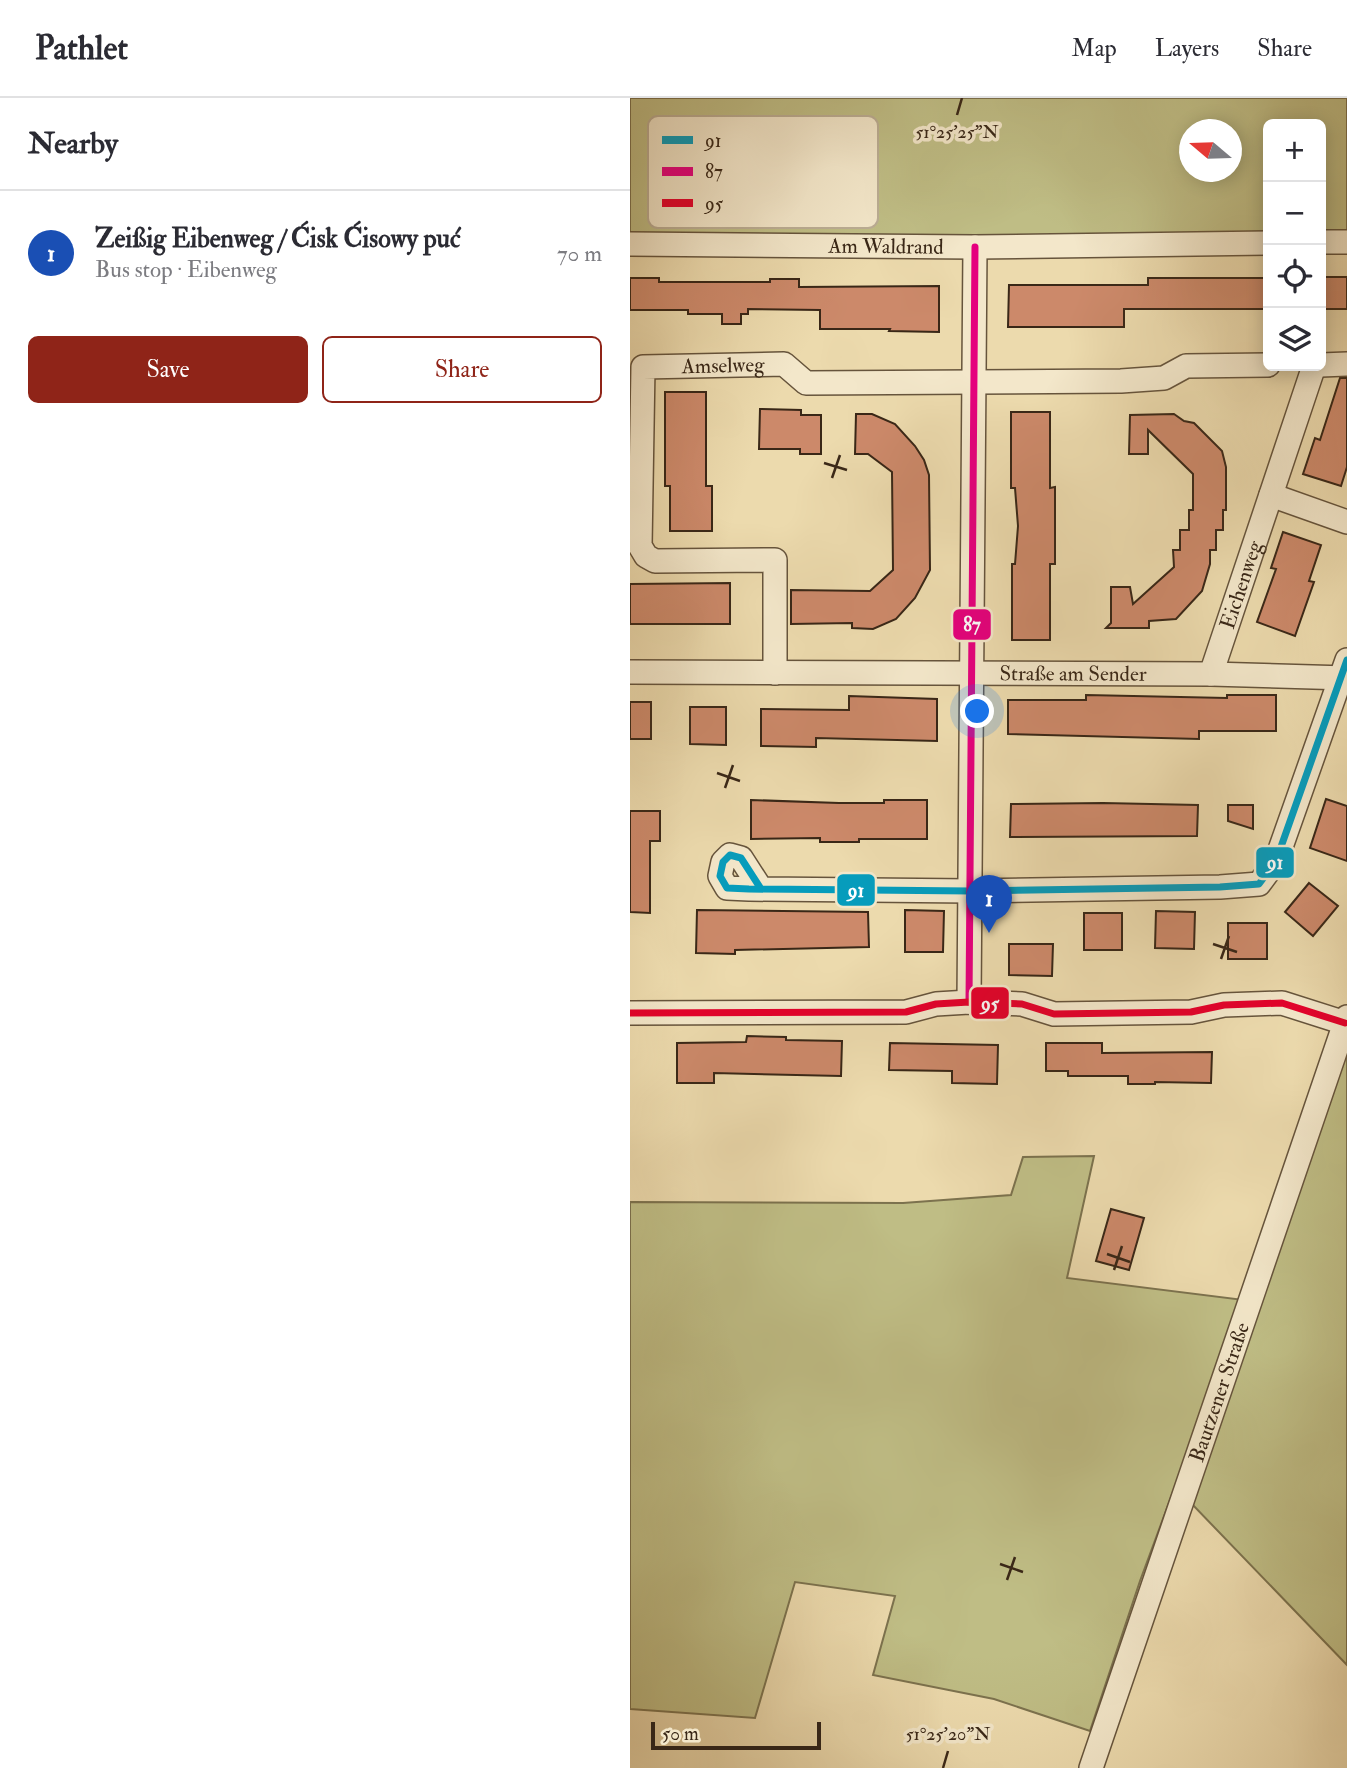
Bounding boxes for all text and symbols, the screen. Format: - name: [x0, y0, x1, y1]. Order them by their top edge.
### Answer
- text: Pathlet: [35, 28, 128, 69]
- text: Map: [1072, 33, 1117, 64]
- text: Layers: [1155, 33, 1219, 64]
- text: Share: [1257, 33, 1312, 64]
- legend: [648, 116, 878, 228]
- north arrow: [1179, 119, 1242, 182]
- map controls: [1263, 119, 1326, 371]
- button: +: [1263, 119, 1326, 182]
- text: 51°25'25"N: [915, 121, 999, 144]
- text: Nearby: [28, 125, 118, 162]
- text: 91: [703, 129, 721, 153]
- text: 87: [705, 160, 723, 184]
- button: −: [1263, 182, 1326, 245]
- text: 95: [703, 192, 724, 216]
- text: Zeißig Eibenweg / Ćisk Ćisowy puć: [95, 223, 460, 255]
- street label: Am Waldrand: [827, 232, 944, 260]
- text: 1: [47, 239, 55, 268]
- text: 70 m: [557, 239, 602, 268]
- button: locate: [1263, 245, 1326, 308]
- text: Bus stop · Eibenweg: [95, 255, 277, 284]
- button: layers: [1263, 308, 1326, 371]
- button: Save: [28, 336, 308, 403]
- button: Share: [322, 336, 602, 403]
- street label: Amselweg: [680, 351, 765, 380]
- street label: Eichenweg: [1214, 537, 1268, 632]
- line badge: 87: [952, 608, 992, 641]
- text: 87: [963, 613, 981, 637]
- street label: Straße am Sender: [999, 660, 1147, 687]
- your location: [960, 694, 994, 728]
- line badge: 91: [1255, 846, 1295, 879]
- text: 91: [1265, 851, 1283, 875]
- line badge: 91: [836, 873, 876, 907]
- pin: 1: [966, 875, 1012, 933]
- text: 91: [846, 879, 864, 903]
- line badge: 95: [970, 986, 1010, 1020]
- text: 95: [979, 992, 1000, 1016]
- street label: Bautzener Straße: [1183, 1319, 1255, 1466]
- scale bar: [651, 1719, 821, 1751]
- text: 50 m: [662, 1722, 699, 1746]
- text: 51°25'20"N: [906, 1723, 990, 1746]

